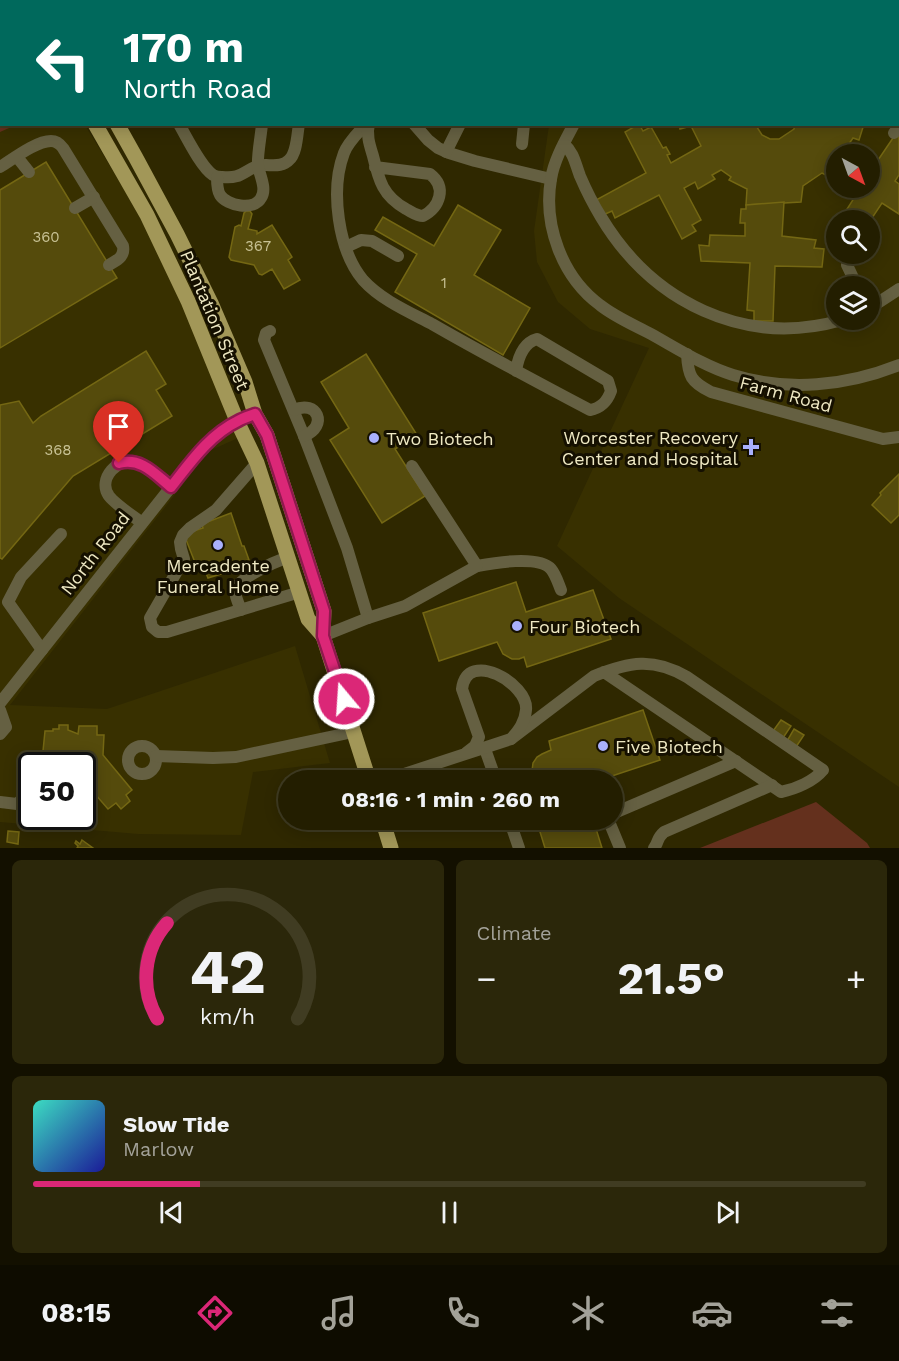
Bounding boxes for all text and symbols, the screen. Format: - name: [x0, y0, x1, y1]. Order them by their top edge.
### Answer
- text: 170 m: [123, 23, 244, 72]
- icon: left: [24, 24, 102, 102]
- text: North Road: [123, 73, 272, 105]
- north arrow: [826, 144, 880, 198]
- map controls: [826, 144, 880, 330]
- button: search: [826, 210, 880, 264]
- house number: 360: [32, 228, 60, 246]
- house number: 367: [245, 237, 271, 255]
- street label: Plantation Street: [176, 247, 254, 393]
- house number: 1: [441, 274, 447, 292]
- button: layers: [826, 276, 880, 330]
- street label: Farm Road: [737, 372, 835, 416]
- pin: [93, 401, 144, 463]
- icon: arrive: [102, 410, 135, 443]
- place label: Worcester Recovery Center and Hospital: [562, 427, 739, 469]
- place label: Two Biotech: [386, 428, 494, 449]
- marker: Two Biotech: [367, 431, 381, 445]
- marker: Worcester Recovery Center and Hospital: [742, 438, 760, 456]
- house number: 368: [44, 441, 72, 459]
- street label: North Road: [56, 507, 134, 599]
- marker: Mercadente Funeral Home: [211, 538, 225, 552]
- place label: Mercadente Funeral Home: [157, 555, 279, 597]
- place label: Four Biotech: [529, 616, 640, 637]
- marker: Four Biotech: [510, 619, 524, 633]
- position arrow: [312, 667, 376, 731]
- place label: Five Biotech: [615, 736, 723, 757]
- marker: Five Biotech: [596, 739, 610, 753]
- speed limit sign: 50: [18, 752, 96, 830]
- text: 08:16 · 1 min · 260 m: [341, 787, 560, 812]
- text: Climate: [477, 921, 552, 945]
- text: 42: [189, 935, 266, 1008]
- text: 21.5°: [617, 952, 725, 1005]
- text: −: [477, 959, 496, 998]
- text: +: [846, 959, 866, 998]
- text: km/h: [200, 1004, 255, 1029]
- text: Slow Tide: [123, 1112, 230, 1137]
- text: Marlow: [123, 1137, 194, 1161]
- icon: previous: [155, 1196, 188, 1229]
- icon: pause: [433, 1196, 466, 1229]
- icon: next: [711, 1196, 744, 1229]
- icon: directions: [194, 1292, 236, 1334]
- icon: music: [318, 1292, 360, 1334]
- icon: phone: [442, 1292, 484, 1334]
- icon: climate: [567, 1292, 609, 1334]
- icon: car: [691, 1292, 733, 1334]
- icon: filters: [816, 1292, 858, 1334]
- text: 08:15: [41, 1297, 111, 1329]

